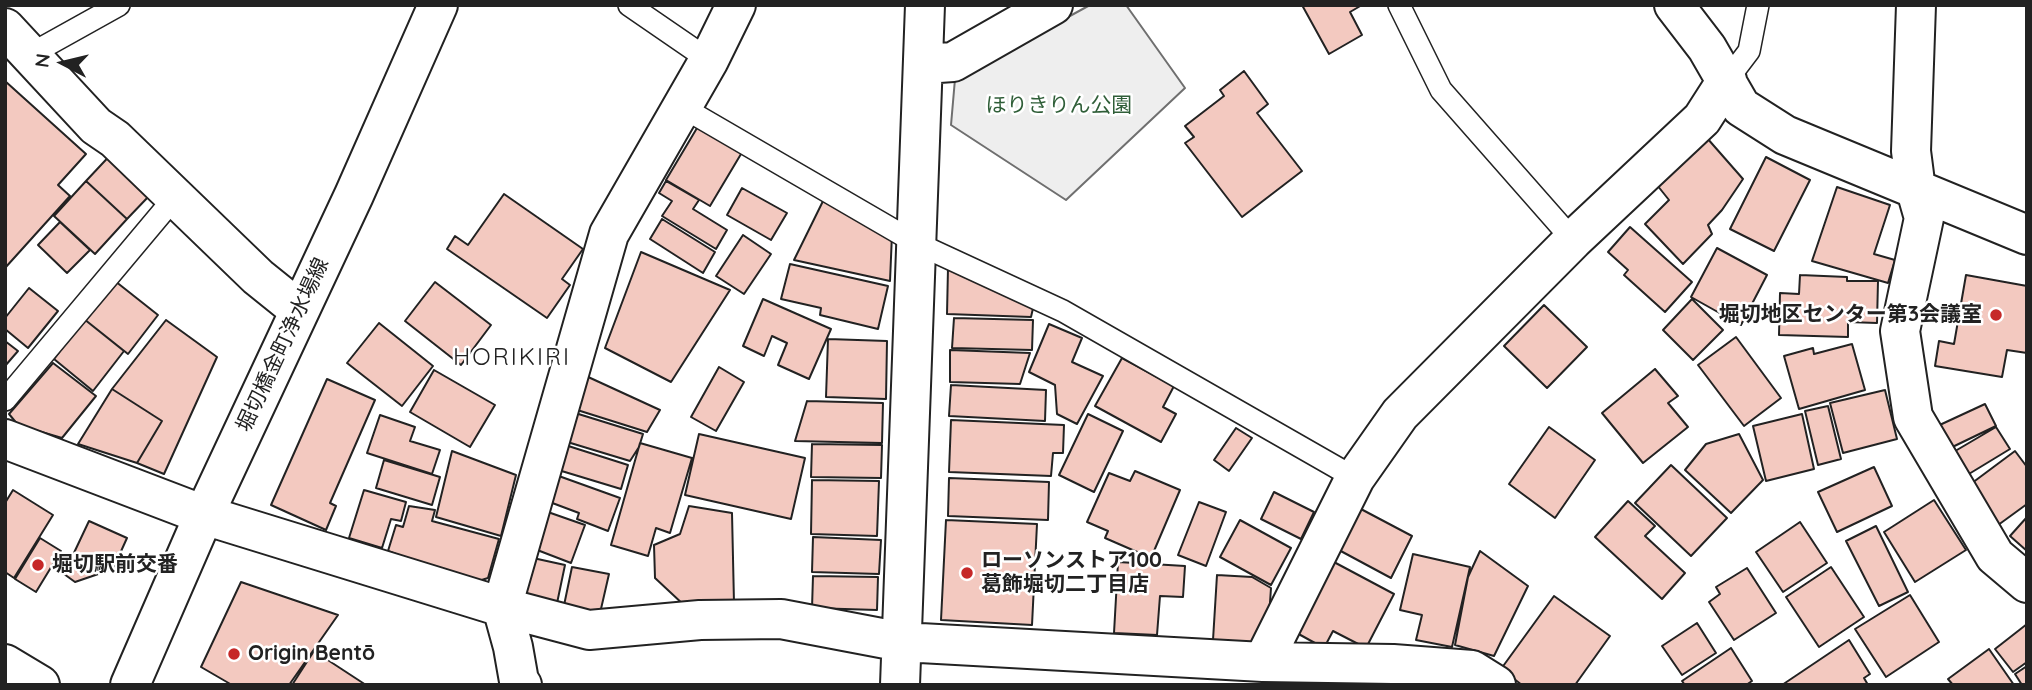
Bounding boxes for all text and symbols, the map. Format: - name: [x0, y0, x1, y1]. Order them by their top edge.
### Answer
- north arrow: [28, 28, 98, 98]
- text: N: [29, 52, 55, 69]
- park label: ほりきりん公園: [986, 93, 1132, 119]
- street label: 堀切橋金町浄水場線: [232, 254, 334, 436]
- place label: 堀切地区センター第3会議室: [1719, 302, 1982, 328]
- marker: 堀切地区センター第3会議室: [1988, 307, 2004, 323]
- district label: HORIKIRI: [454, 344, 570, 372]
- place label: ローソンストア100 葛飾堀切二丁目店: [981, 548, 1162, 598]
- place label: 堀切駅前交番: [52, 552, 178, 578]
- marker: 堀切駅前交番: [30, 557, 46, 573]
- marker: ローソンストア100 葛飾堀切二丁目店: [959, 565, 975, 581]
- place label: Origin Bentō: [248, 641, 375, 667]
- marker: Origin Bentō: [226, 646, 242, 662]

